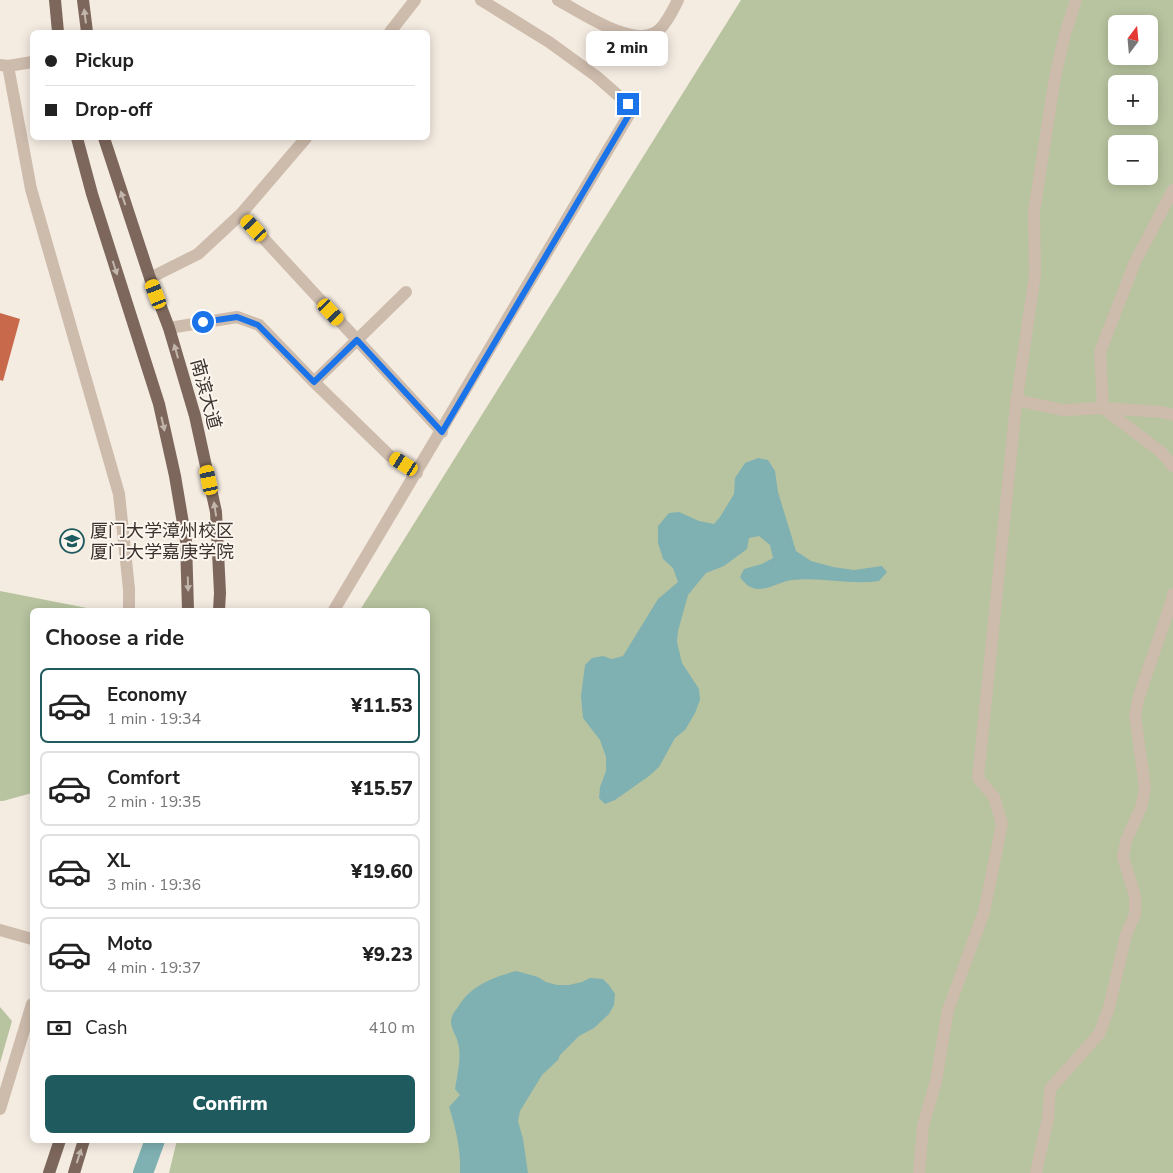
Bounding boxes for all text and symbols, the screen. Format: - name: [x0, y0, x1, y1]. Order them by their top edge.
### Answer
- one-way arrow: [81, 8, 89, 24]
- north arrow: [1108, 15, 1158, 65]
- map controls: [1108, 15, 1158, 185]
- callout: 2 min: [587, 32, 669, 66]
- text: 2 min: [606, 37, 648, 59]
- text: Pickup: [75, 48, 134, 74]
- button: +: [1108, 75, 1158, 125]
- route end: [617, 93, 639, 115]
- text: Drop-off: [75, 97, 152, 123]
- button: −: [1108, 135, 1158, 185]
- one-way arrow: [119, 190, 127, 205]
- car: [238, 212, 269, 244]
- one-way arrow: [112, 261, 120, 276]
- car: [143, 277, 168, 311]
- car: [315, 296, 346, 328]
- route start: [192, 311, 214, 333]
- one-way arrow: [171, 344, 179, 359]
- street label: 南滨大道: [185, 356, 227, 432]
- one-way arrow: [159, 416, 167, 431]
- car: [387, 450, 420, 478]
- car: [198, 464, 219, 496]
- one-way arrow: [210, 501, 218, 517]
- place label: 厦门大学漳州校区 厦门大学嘉庚学院: [90, 519, 234, 564]
- school or university icon: 厦门大学漳州校区 厦门大学嘉庚学院: [59, 528, 85, 554]
- one-way arrow: [184, 576, 192, 592]
- text: Choose a ride: [45, 623, 184, 653]
- text: Economy: [107, 682, 187, 708]
- icon: car: [47, 683, 92, 728]
- text: ¥11.53: [351, 693, 413, 719]
- text: 1 min · 19:34: [107, 708, 201, 730]
- text: Comfort: [107, 765, 180, 791]
- icon: car: [47, 766, 92, 811]
- text: ¥15.57: [351, 776, 413, 802]
- text: 2 min · 19:35: [107, 791, 201, 813]
- text: XL: [107, 848, 130, 874]
- icon: car: [47, 849, 92, 894]
- text: ¥19.60: [351, 859, 413, 885]
- text: 3 min · 19:36: [107, 874, 201, 896]
- text: Moto: [107, 931, 153, 957]
- icon: car: [47, 932, 92, 977]
- text: ¥9.23: [362, 942, 413, 968]
- text: 4 min · 19:37: [107, 957, 201, 979]
- icon: cash: [45, 1014, 73, 1042]
- text: Cash: [85, 1015, 127, 1041]
- text: 410 m: [368, 1017, 415, 1039]
- button: Confirm: [45, 1075, 415, 1133]
- one-way arrow: [75, 1149, 83, 1164]

